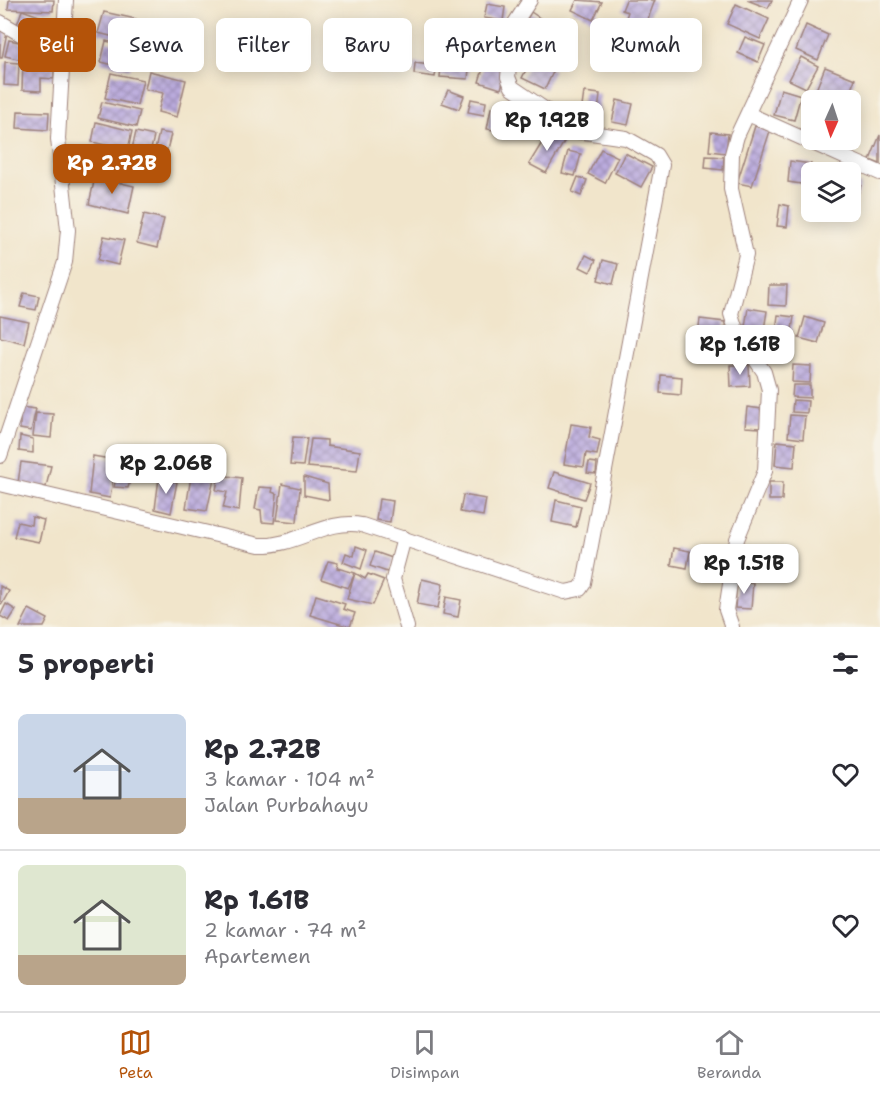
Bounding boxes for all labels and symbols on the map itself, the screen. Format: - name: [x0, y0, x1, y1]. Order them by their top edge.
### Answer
- north arrow: [801, 90, 861, 150]
- pin: Rp 1.92B: [485, 101, 609, 152]
- pin: Rp 2.72B: [50, 144, 174, 195]
- pin: Rp 1.61B: [678, 325, 802, 376]
- pin: Rp 2.06B: [104, 444, 228, 495]
- pin: Rp 1.51B: [682, 544, 806, 595]

